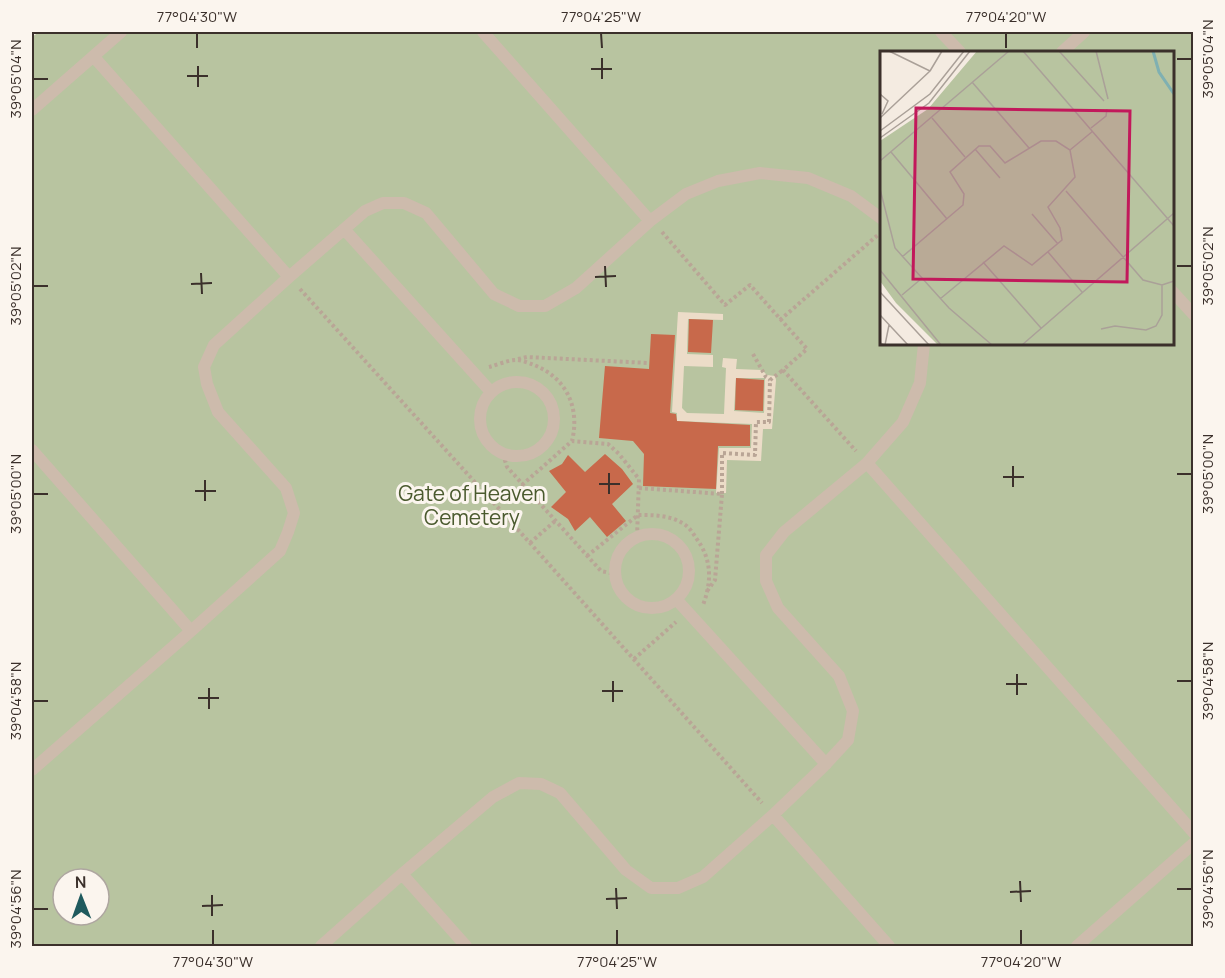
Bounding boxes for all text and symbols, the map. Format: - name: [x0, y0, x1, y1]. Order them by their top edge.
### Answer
- text: 77°04'30"W: [157, 6, 237, 27]
- text: 77°04'25"W: [561, 6, 641, 27]
- text: 77°04'20"W: [966, 6, 1046, 27]
- text: 39°05'04"N: [1197, 19, 1218, 99]
- text: 39°05'04"N: [5, 39, 26, 119]
- inset map: [880, 51, 1174, 345]
- text: 39°05'02"N: [1197, 226, 1218, 306]
- text: 39°05'02"N: [5, 246, 26, 326]
- text: 39°05'00"N: [1197, 434, 1218, 514]
- text: 39°05'00"N: [5, 454, 26, 534]
- park label: Gate of Heaven Cemetery: [398, 479, 546, 531]
- text: 39°04'58"N: [1197, 642, 1218, 720]
- text: 39°04'58"N: [5, 662, 26, 740]
- text: 39°04'56"N: [1197, 849, 1218, 929]
- north arrow: [51, 867, 111, 927]
- text: 39°04'56"N: [5, 869, 26, 949]
- text: N: [75, 871, 87, 893]
- text: 77°04'30"W: [173, 951, 253, 972]
- text: 77°04'25"W: [577, 951, 657, 972]
- text: 77°04'20"W: [981, 951, 1061, 972]

